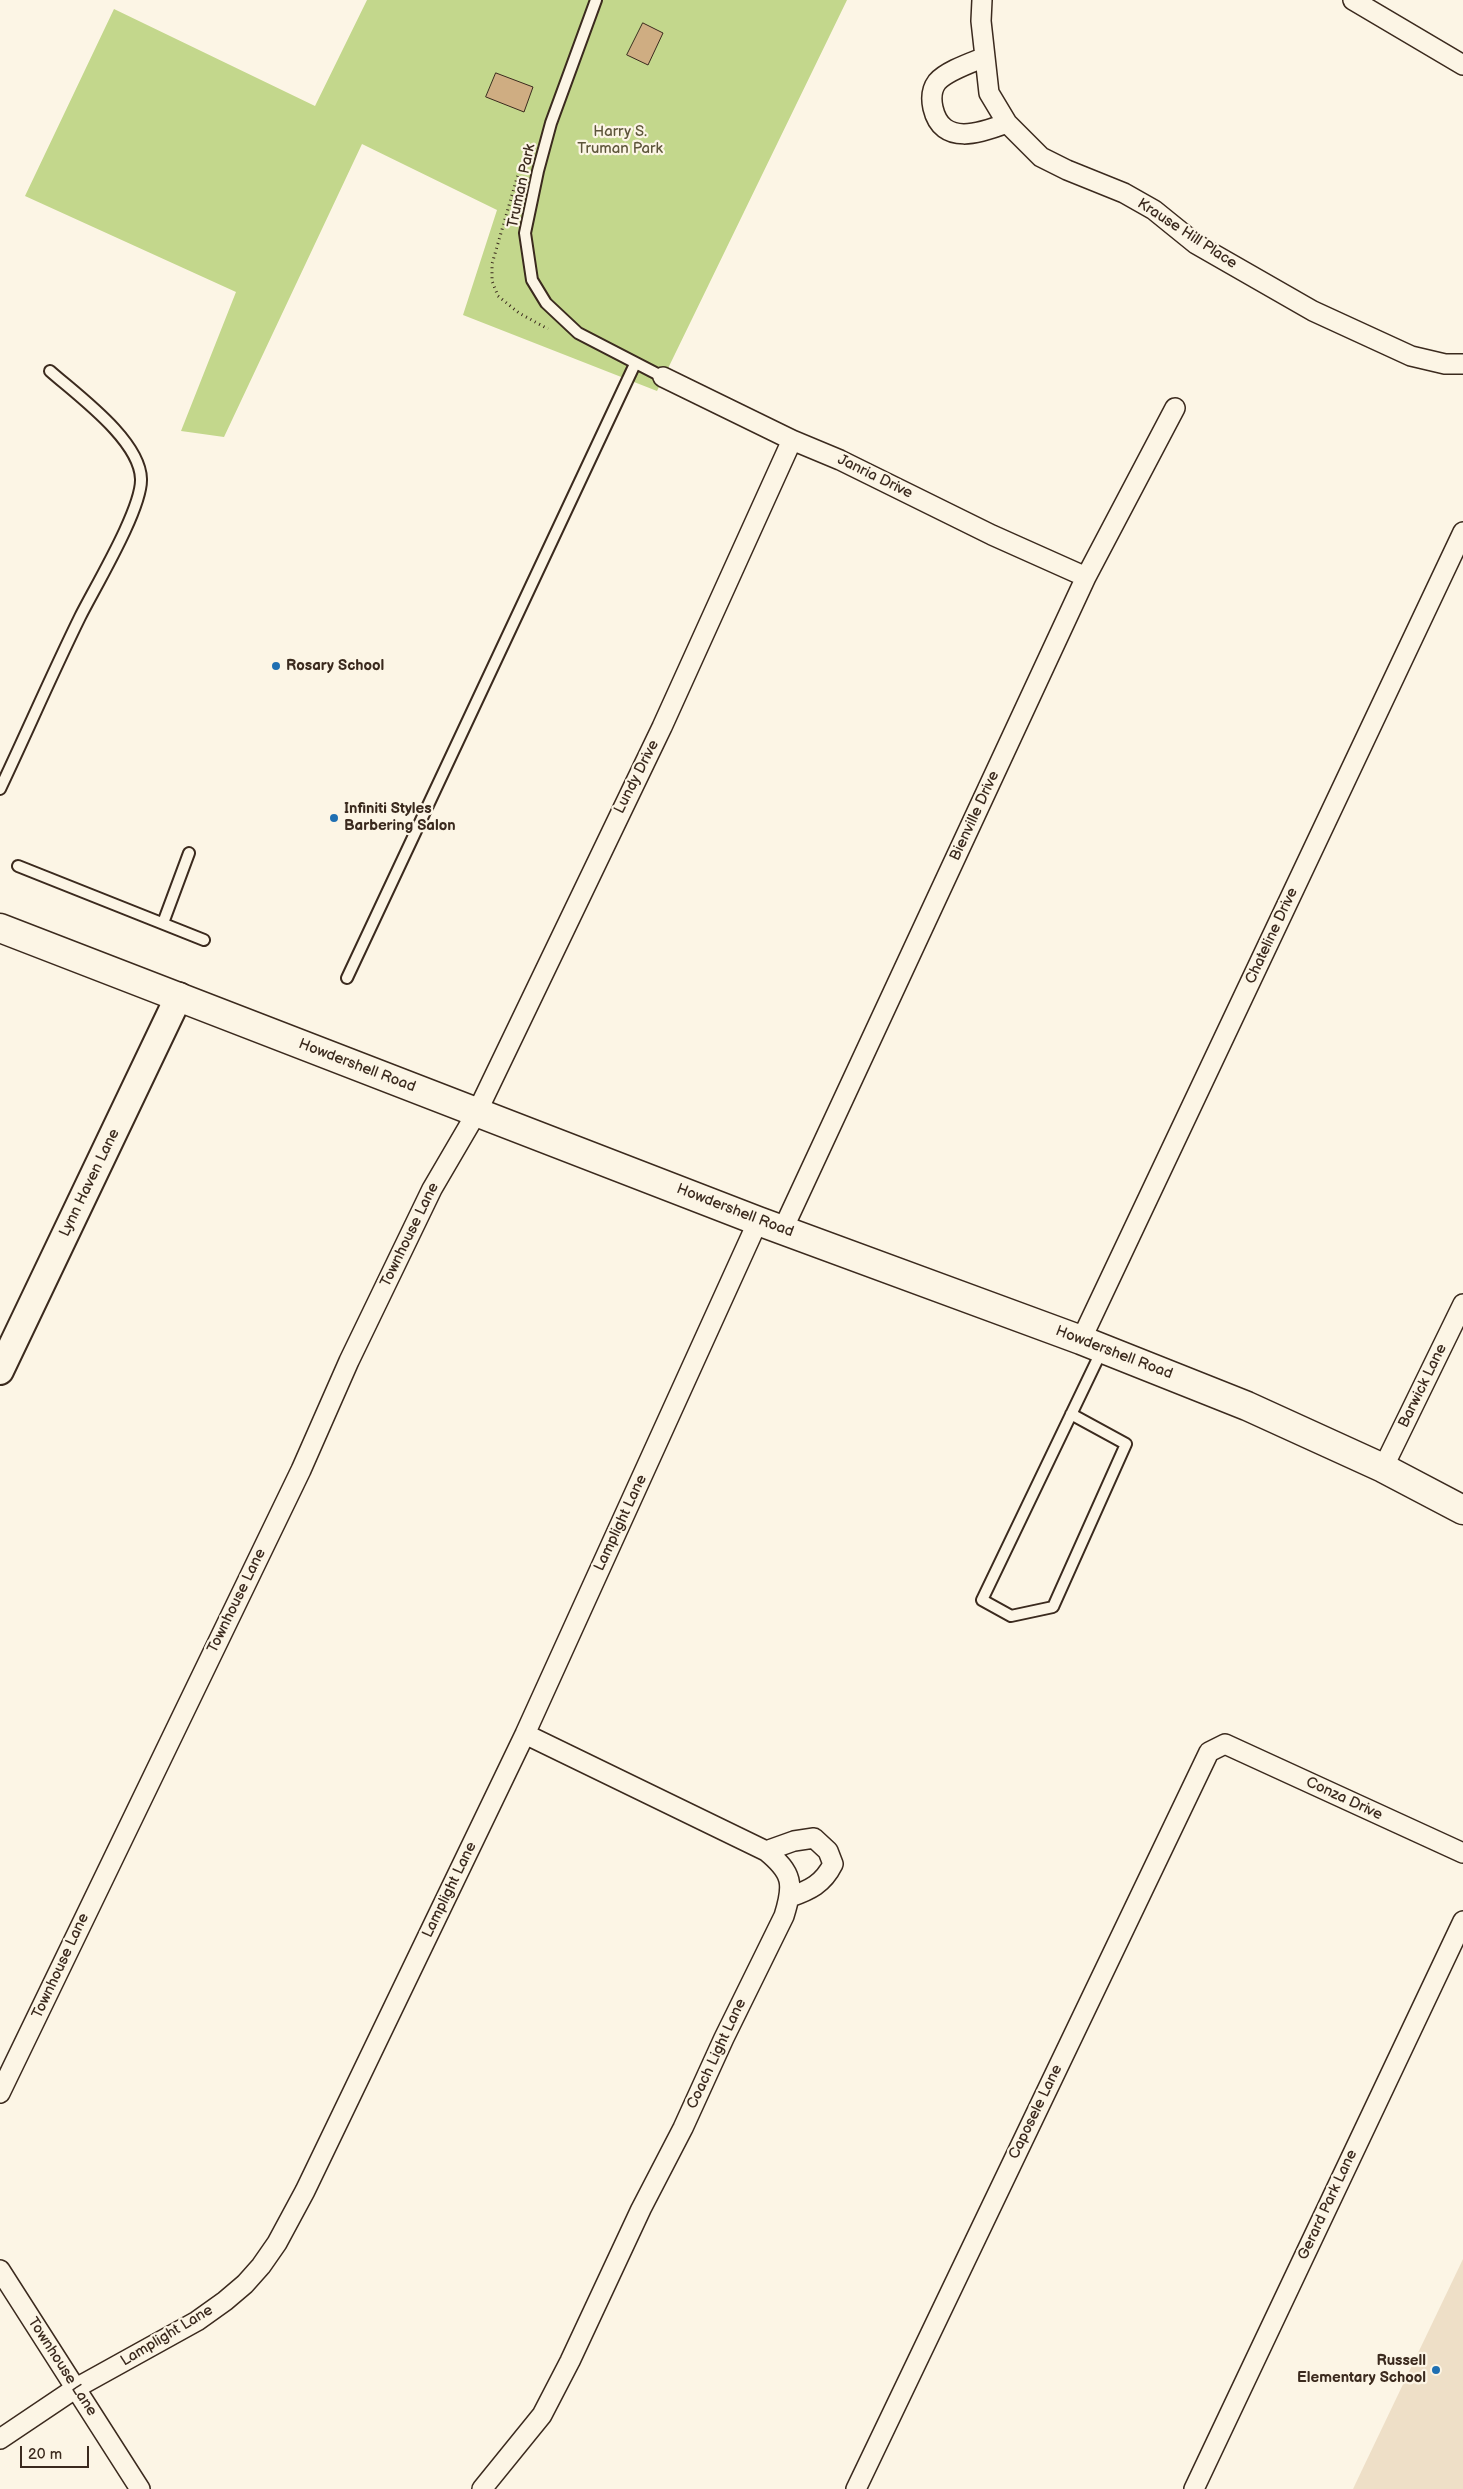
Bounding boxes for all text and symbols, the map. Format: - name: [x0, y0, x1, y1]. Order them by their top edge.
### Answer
- park label: Harry S. Truman Park: [577, 123, 663, 158]
- street label: Truman Park: [504, 142, 540, 230]
- street label: Krause Hill Place: [1134, 195, 1240, 273]
- street label: Janria Drive: [835, 451, 915, 503]
- place label: Rosary School: [286, 657, 384, 675]
- marker: Rosary School: [270, 660, 282, 672]
- street label: Lundy Drive: [611, 737, 663, 817]
- street label: Bienville Drive: [946, 768, 1004, 864]
- place label: Infiniti Styles Barbering Salon: [344, 800, 456, 835]
- marker: Infiniti Styles Barbering Salon: [328, 812, 340, 824]
- street label: Chateline Drive: [1242, 885, 1302, 987]
- street label: Howdershell Road: [296, 1035, 418, 1097]
- street label: Lynn Haven Lane: [56, 1126, 124, 1240]
- street label: Townhouse Lane: [377, 1180, 443, 1290]
- street label: Howdershell Road: [674, 1180, 796, 1242]
- street label: Howdershell Road: [1053, 1322, 1175, 1384]
- street label: Barwick Lane: [1395, 1341, 1451, 1431]
- street label: Lamplight Lane: [591, 1472, 651, 1574]
- street label: Townhouse Lane: [204, 1546, 270, 1656]
- street label: Conza Drive: [1303, 1773, 1385, 1825]
- street label: Lamplight Lane: [419, 1839, 481, 1941]
- street label: Townhouse Lane: [29, 1911, 93, 2021]
- street label: Coach Light Lane: [684, 1996, 750, 2112]
- street label: Caposele Lane: [1005, 2062, 1067, 2162]
- street label: Gerard Park Lane: [1295, 2147, 1361, 2263]
- street label: Lamplight Lane: [118, 2301, 216, 2371]
- street label: Townhouse Lane: [23, 2314, 101, 2420]
- place label: Russell Elementary School: [1297, 2352, 1426, 2387]
- marker: Russell Elementary School: [1430, 2364, 1442, 2376]
- scale bar: [22, 2436, 91, 2468]
- text: 20 m: [28, 2445, 62, 2464]

